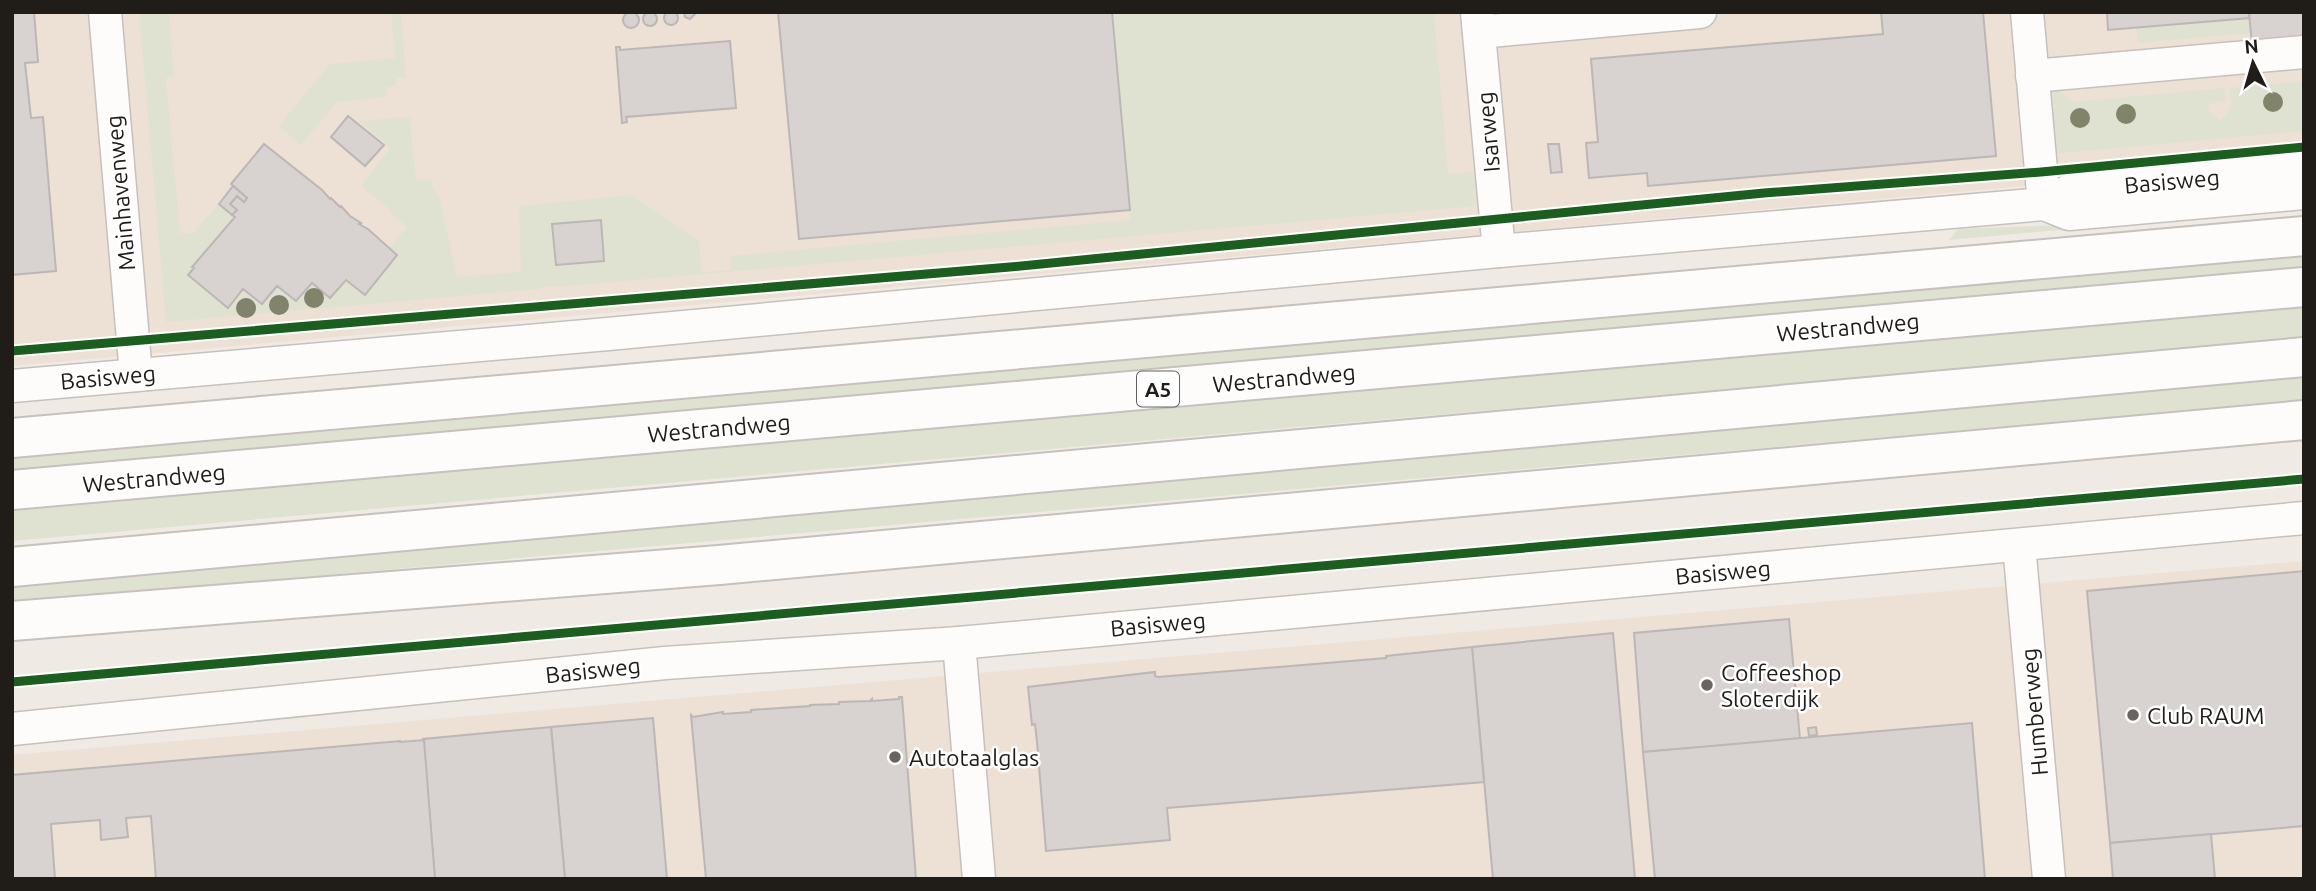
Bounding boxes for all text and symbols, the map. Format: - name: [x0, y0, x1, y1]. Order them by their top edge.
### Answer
- north arrow: [2218, 28, 2288, 98]
- text: N: [2243, 34, 2260, 58]
- street label: Isarweg: [1472, 91, 1504, 173]
- street label: Mainhavenweg: [101, 114, 139, 272]
- street label: Basisweg: [2123, 164, 2221, 198]
- street label: Westrandweg: [1775, 308, 1921, 346]
- street label: Westrandweg: [1211, 359, 1357, 397]
- street label: Basisweg: [59, 360, 157, 394]
- road number: A5: [1137, 372, 1179, 406]
- street label: Westrandweg: [646, 409, 792, 447]
- street label: Westrandweg: [81, 459, 227, 497]
- street label: Basisweg: [1674, 555, 1772, 589]
- street label: Basisweg: [1109, 607, 1207, 641]
- street label: Humberweg: [2016, 647, 2052, 777]
- street label: Basisweg: [544, 653, 642, 687]
- place label: Coffeeshop Sloterdijk: [1721, 660, 1841, 711]
- marker: Coffeeshop Sloterdijk: [1699, 677, 1715, 693]
- place label: Club RAUM: [2147, 703, 2265, 728]
- marker: Club RAUM: [2125, 707, 2141, 723]
- place label: Autotaalglas: [909, 745, 1039, 770]
- marker: Autotaalglas: [887, 749, 903, 765]

